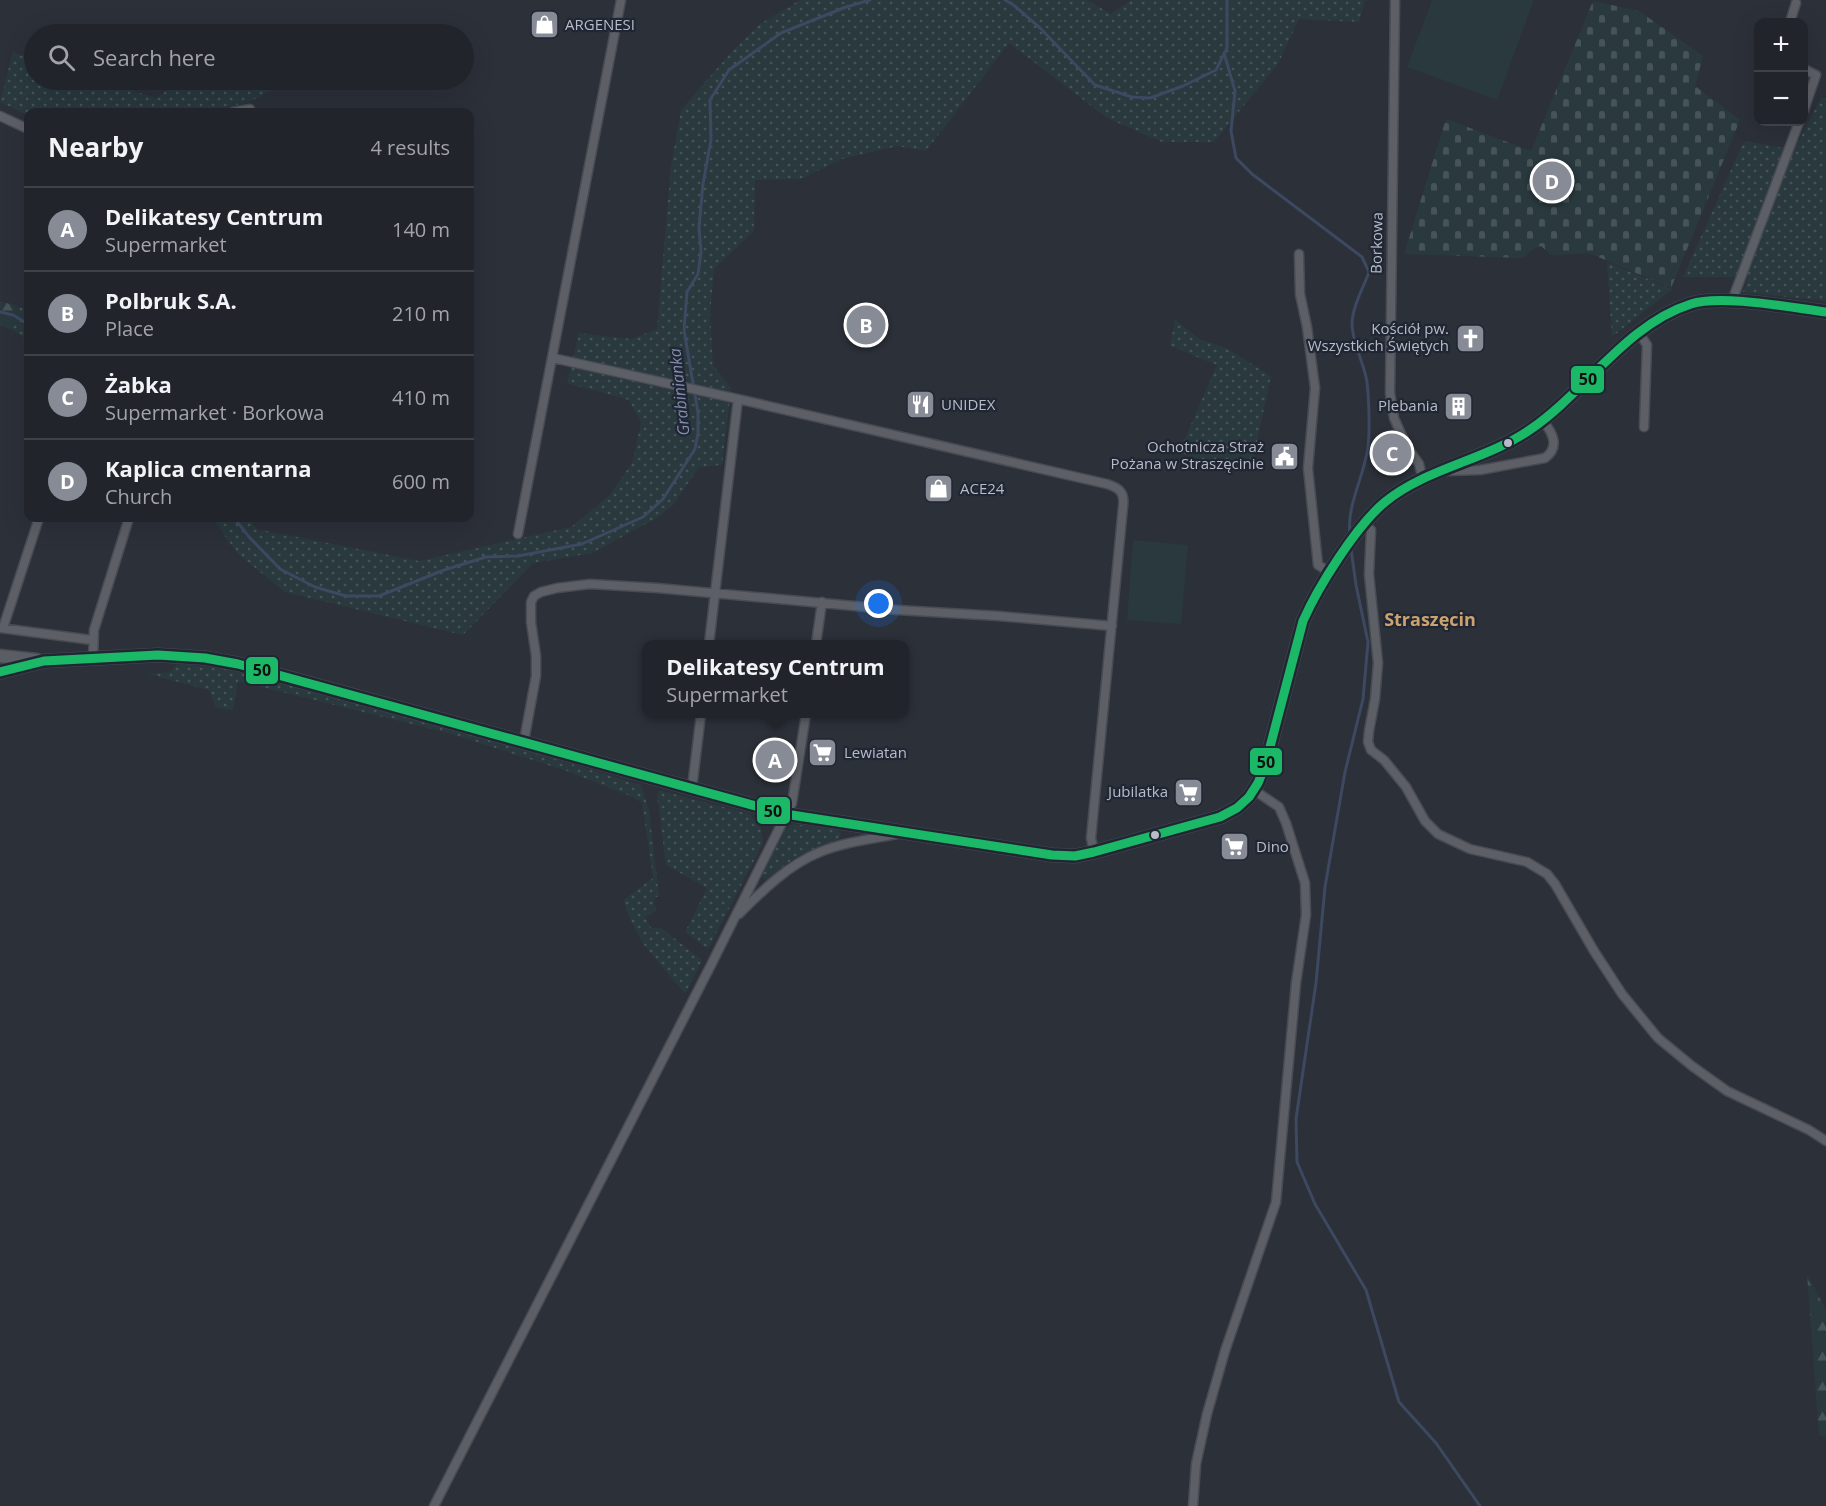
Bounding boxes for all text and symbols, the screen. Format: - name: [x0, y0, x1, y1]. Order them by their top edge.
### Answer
- shop icon: ARGENESI: [528, 9, 560, 41]
- place label: ARGENESI: [565, 14, 635, 34]
- map controls: [1754, 18, 1808, 126]
- button: +: [1754, 18, 1808, 72]
- search box: [24, 24, 474, 90]
- icon: search: [45, 41, 78, 74]
- text: Search here: [93, 42, 216, 72]
- button: −: [1754, 72, 1808, 126]
- text: Nearby: [48, 129, 143, 165]
- text: 4 results: [370, 134, 450, 161]
- pin: D: [1532, 158, 1572, 204]
- text: Delikatesy Centrum: [105, 201, 323, 231]
- street label: Borkowa: [1365, 212, 1387, 274]
- text: A: [61, 216, 74, 243]
- text: 140 m: [392, 216, 450, 243]
- text: Supermarket: [105, 231, 227, 258]
- text: Polbruk S.A.: [105, 285, 237, 315]
- text: B: [61, 300, 74, 327]
- text: 210 m: [392, 300, 450, 327]
- pin: B: [846, 302, 886, 348]
- text: Place: [105, 315, 154, 342]
- place label: Kościół pw. Wszystkich Świętych: [1308, 318, 1449, 355]
- church icon: Kościół pw. Wszystkich Świętych: [1454, 322, 1486, 354]
- water label: Grabinianka: [663, 347, 695, 437]
- line badge: 50: [1570, 365, 1605, 394]
- text: 50: [1579, 368, 1597, 390]
- text: Żabka: [105, 369, 172, 399]
- text: C: [61, 384, 74, 411]
- text: 410 m: [392, 384, 450, 411]
- restaurant icon: UNIDEX: [904, 389, 936, 421]
- building icon: Plebania: [1443, 390, 1475, 422]
- place label: UNIDEX: [941, 394, 996, 414]
- place label: Plebania: [1378, 395, 1438, 415]
- text: Supermarket · Borkowa: [105, 399, 324, 426]
- pin: C: [1372, 430, 1412, 476]
- place label: Ochotnicza Straż Pożana w Straszęcinie: [1111, 436, 1264, 473]
- unlabelled marker: [1502, 437, 1514, 449]
- public building icon: Ochotnicza Straż Pożana w Straszęcinie: [1269, 440, 1301, 472]
- text: Kaplica cmentarna: [105, 453, 312, 483]
- text: D: [60, 468, 75, 495]
- text: 600 m: [392, 468, 450, 495]
- shop icon: ACE24: [923, 473, 955, 505]
- place label: ACE24: [960, 478, 1005, 498]
- text: Church: [105, 483, 172, 510]
- your location: [864, 589, 893, 618]
- district label: Straszęcin: [1384, 607, 1476, 631]
- popup: [642, 640, 909, 718]
- text: Delikatesy Centrum: [666, 651, 885, 681]
- line badge: 50: [245, 656, 279, 685]
- text: 50: [253, 659, 271, 681]
- text: Supermarket: [666, 681, 788, 708]
- supermarket icon: Lewiatan: [807, 737, 839, 769]
- pin: A: [756, 738, 794, 783]
- place label: Lewiatan: [844, 742, 907, 762]
- line badge: 50: [1249, 747, 1283, 776]
- text: 50: [1257, 751, 1275, 773]
- supermarket icon: Jubilatka: [1173, 776, 1205, 808]
- place label: Jubilatka: [1106, 781, 1168, 801]
- line badge: 50: [756, 796, 791, 825]
- text: 50: [764, 800, 782, 822]
- unlabelled marker: [1149, 829, 1161, 841]
- supermarket icon: Dino: [1219, 831, 1251, 863]
- place label: Dino: [1256, 836, 1289, 856]

